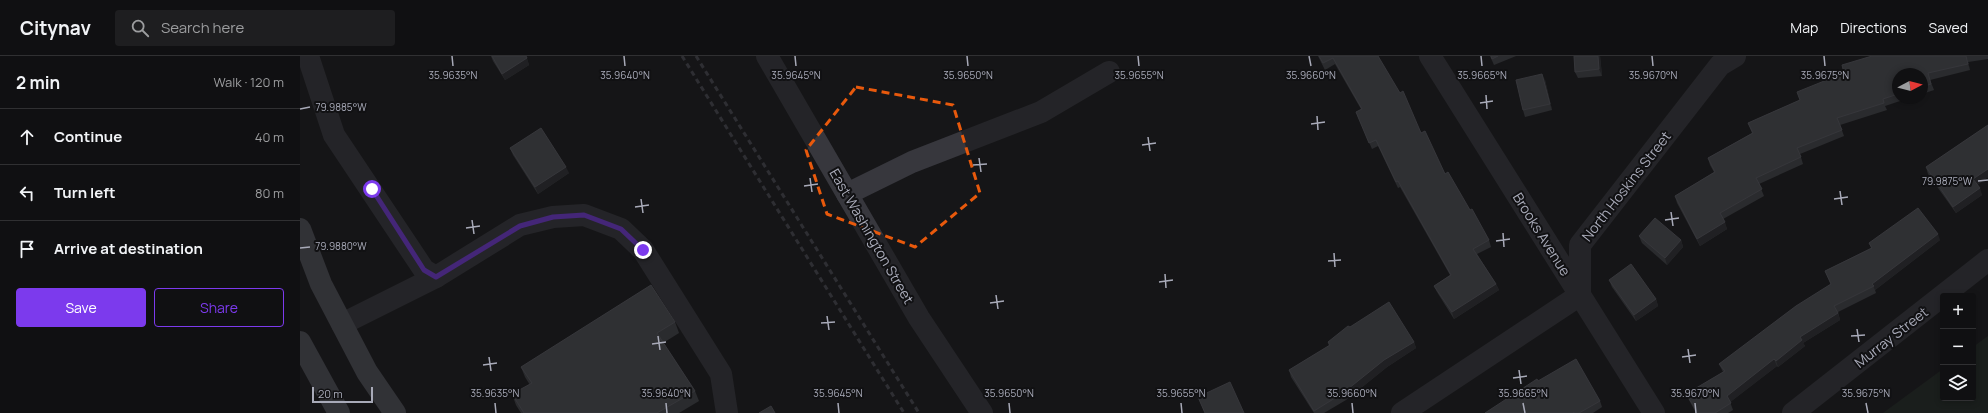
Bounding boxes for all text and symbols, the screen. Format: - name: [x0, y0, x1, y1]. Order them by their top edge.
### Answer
- search box: [115, 10, 395, 46]
- text: Citynav: [20, 15, 91, 41]
- icon: search: [129, 17, 151, 39]
- text: Search here: [161, 17, 244, 38]
- text: Map: [1790, 18, 1818, 37]
- text: Directions: [1840, 18, 1907, 37]
- text: Saved: [1929, 18, 1968, 37]
- text: 35.9635°N: [429, 68, 478, 82]
- text: 35.9640°N: [600, 68, 650, 82]
- text: 35.9645°N: [771, 68, 821, 82]
- text: 35.9650°N: [943, 68, 993, 82]
- text: 35.9655°N: [1114, 68, 1164, 82]
- text: 35.9660°N: [1286, 68, 1336, 82]
- text: 35.9665°N: [1457, 68, 1507, 82]
- text: 35.9670°N: [1629, 68, 1678, 82]
- text: 35.9675°N: [1801, 68, 1849, 82]
- north arrow: [1892, 68, 1928, 104]
- text: 2 min: [16, 71, 60, 94]
- text: Walk · 120 m: [214, 73, 284, 91]
- text: 79.9885°W: [315, 100, 367, 114]
- icon: ahead: [16, 126, 38, 148]
- text: Continue: [54, 126, 122, 147]
- street label: North Hoskins Street: [1577, 127, 1675, 245]
- text: 40 m: [255, 128, 284, 146]
- street label: East Washington Street: [825, 165, 919, 307]
- text: 79.9875°W: [1922, 174, 1973, 188]
- route start: [363, 180, 381, 198]
- icon: left: [16, 182, 38, 204]
- text: Turn left: [54, 182, 116, 203]
- text: 80 m: [255, 184, 284, 202]
- street label: Brooks Avenue: [1509, 189, 1575, 279]
- icon: arrive: [16, 238, 38, 260]
- text: Arrive at destination: [54, 238, 203, 259]
- text: 79.9880°W: [315, 239, 367, 253]
- route end: [634, 241, 652, 259]
- button: Save: [16, 288, 146, 327]
- button: Share: [154, 288, 284, 327]
- map controls: [1940, 293, 1976, 401]
- button: +: [1940, 293, 1976, 329]
- street label: Murray Street: [1850, 302, 1932, 372]
- button: −: [1940, 329, 1976, 365]
- button: layers: [1940, 365, 1976, 401]
- scale bar: [312, 385, 373, 404]
- text: 20 m: [318, 386, 343, 401]
- text: 35.9635°N: [471, 386, 520, 400]
- text: 35.9640°N: [641, 386, 691, 400]
- text: 35.9645°N: [813, 386, 863, 400]
- text: 35.9650°N: [984, 386, 1034, 400]
- text: 35.9655°N: [1156, 386, 1206, 400]
- text: 35.9660°N: [1327, 386, 1377, 400]
- text: 35.9665°N: [1498, 386, 1548, 400]
- text: 35.9670°N: [1671, 386, 1720, 400]
- text: 35.9675°N: [1842, 386, 1890, 400]

